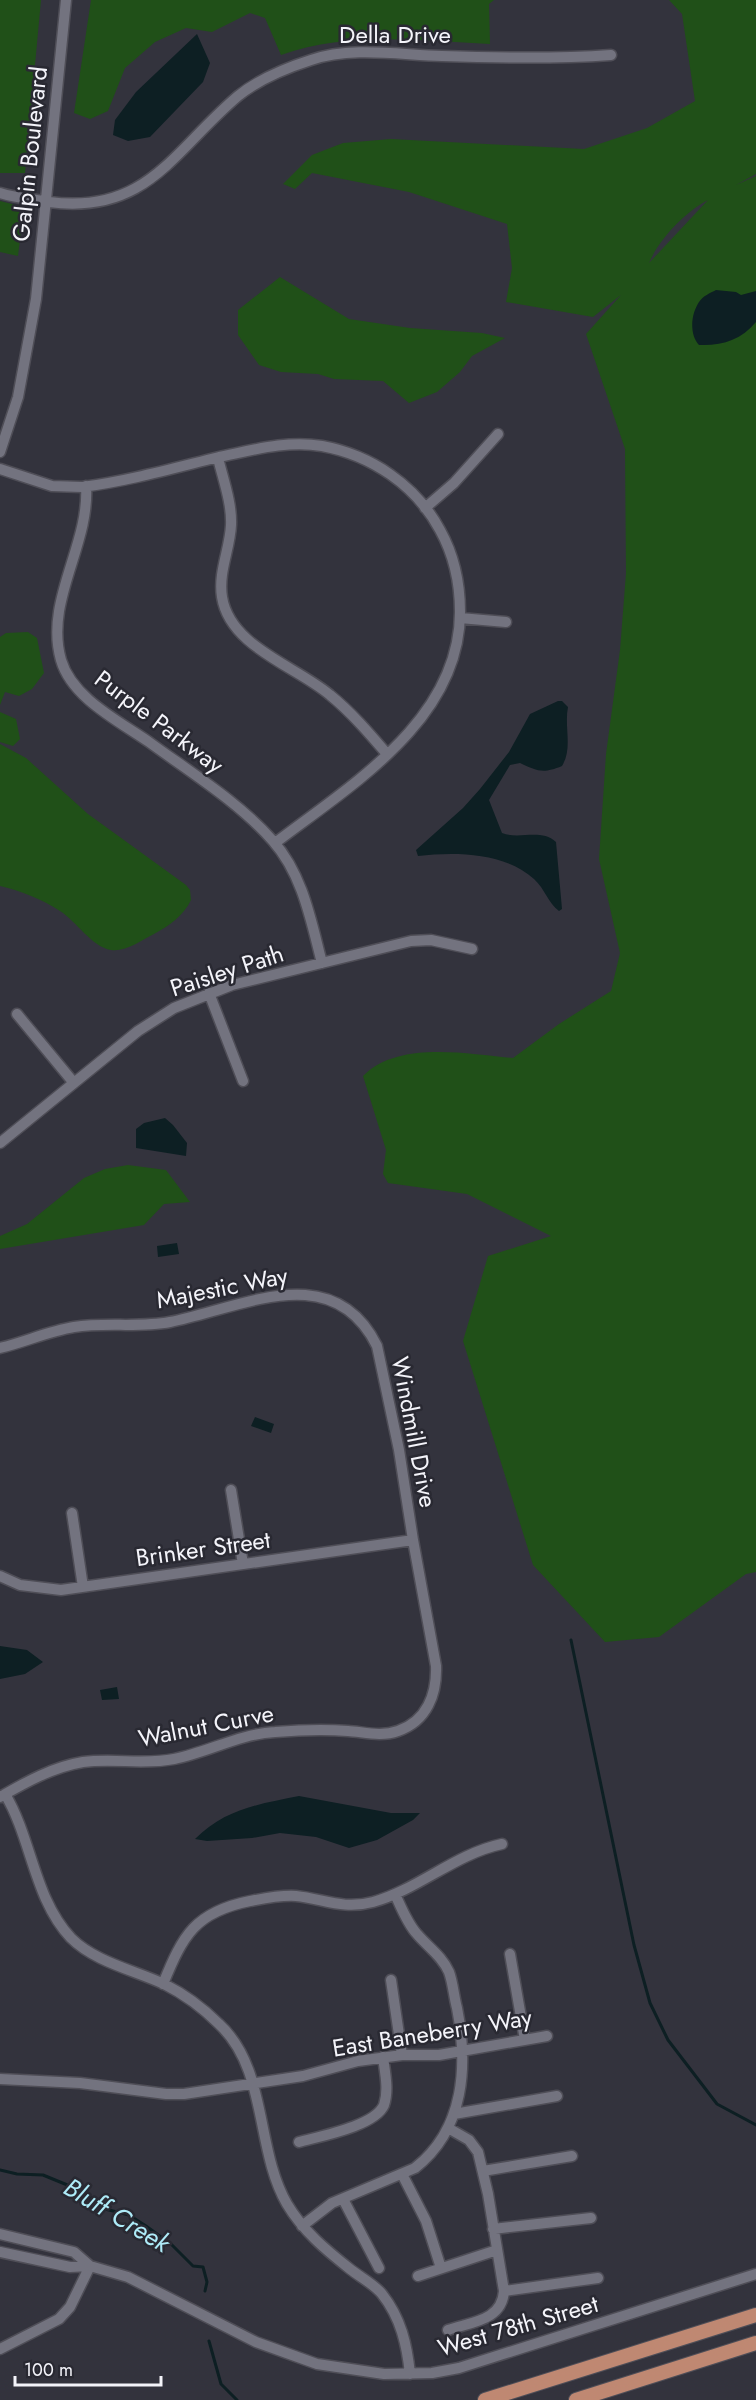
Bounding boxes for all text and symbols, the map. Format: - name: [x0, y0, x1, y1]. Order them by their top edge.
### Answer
- street label: Della Drive: [339, 17, 451, 52]
- street label: Galpin Boulevard: [3, 65, 56, 243]
- street label: Purple Parkway: [87, 661, 232, 782]
- street label: Paisley Path: [166, 936, 288, 1005]
- street label: Majestic Way: [153, 1258, 291, 1317]
- street label: Windmill Drive: [383, 1354, 446, 1510]
- street label: Brinker Street: [133, 1522, 273, 1575]
- street label: Walnut Curve: [135, 1695, 277, 1756]
- street label: East Baneberry Way: [330, 1999, 535, 2066]
- water label: Bluff Creek: [57, 2168, 179, 2263]
- street label: West 78th Street: [434, 2286, 602, 2365]
- scale bar: [15, 2349, 160, 2387]
- text: 100 m: [24, 2357, 73, 2383]

